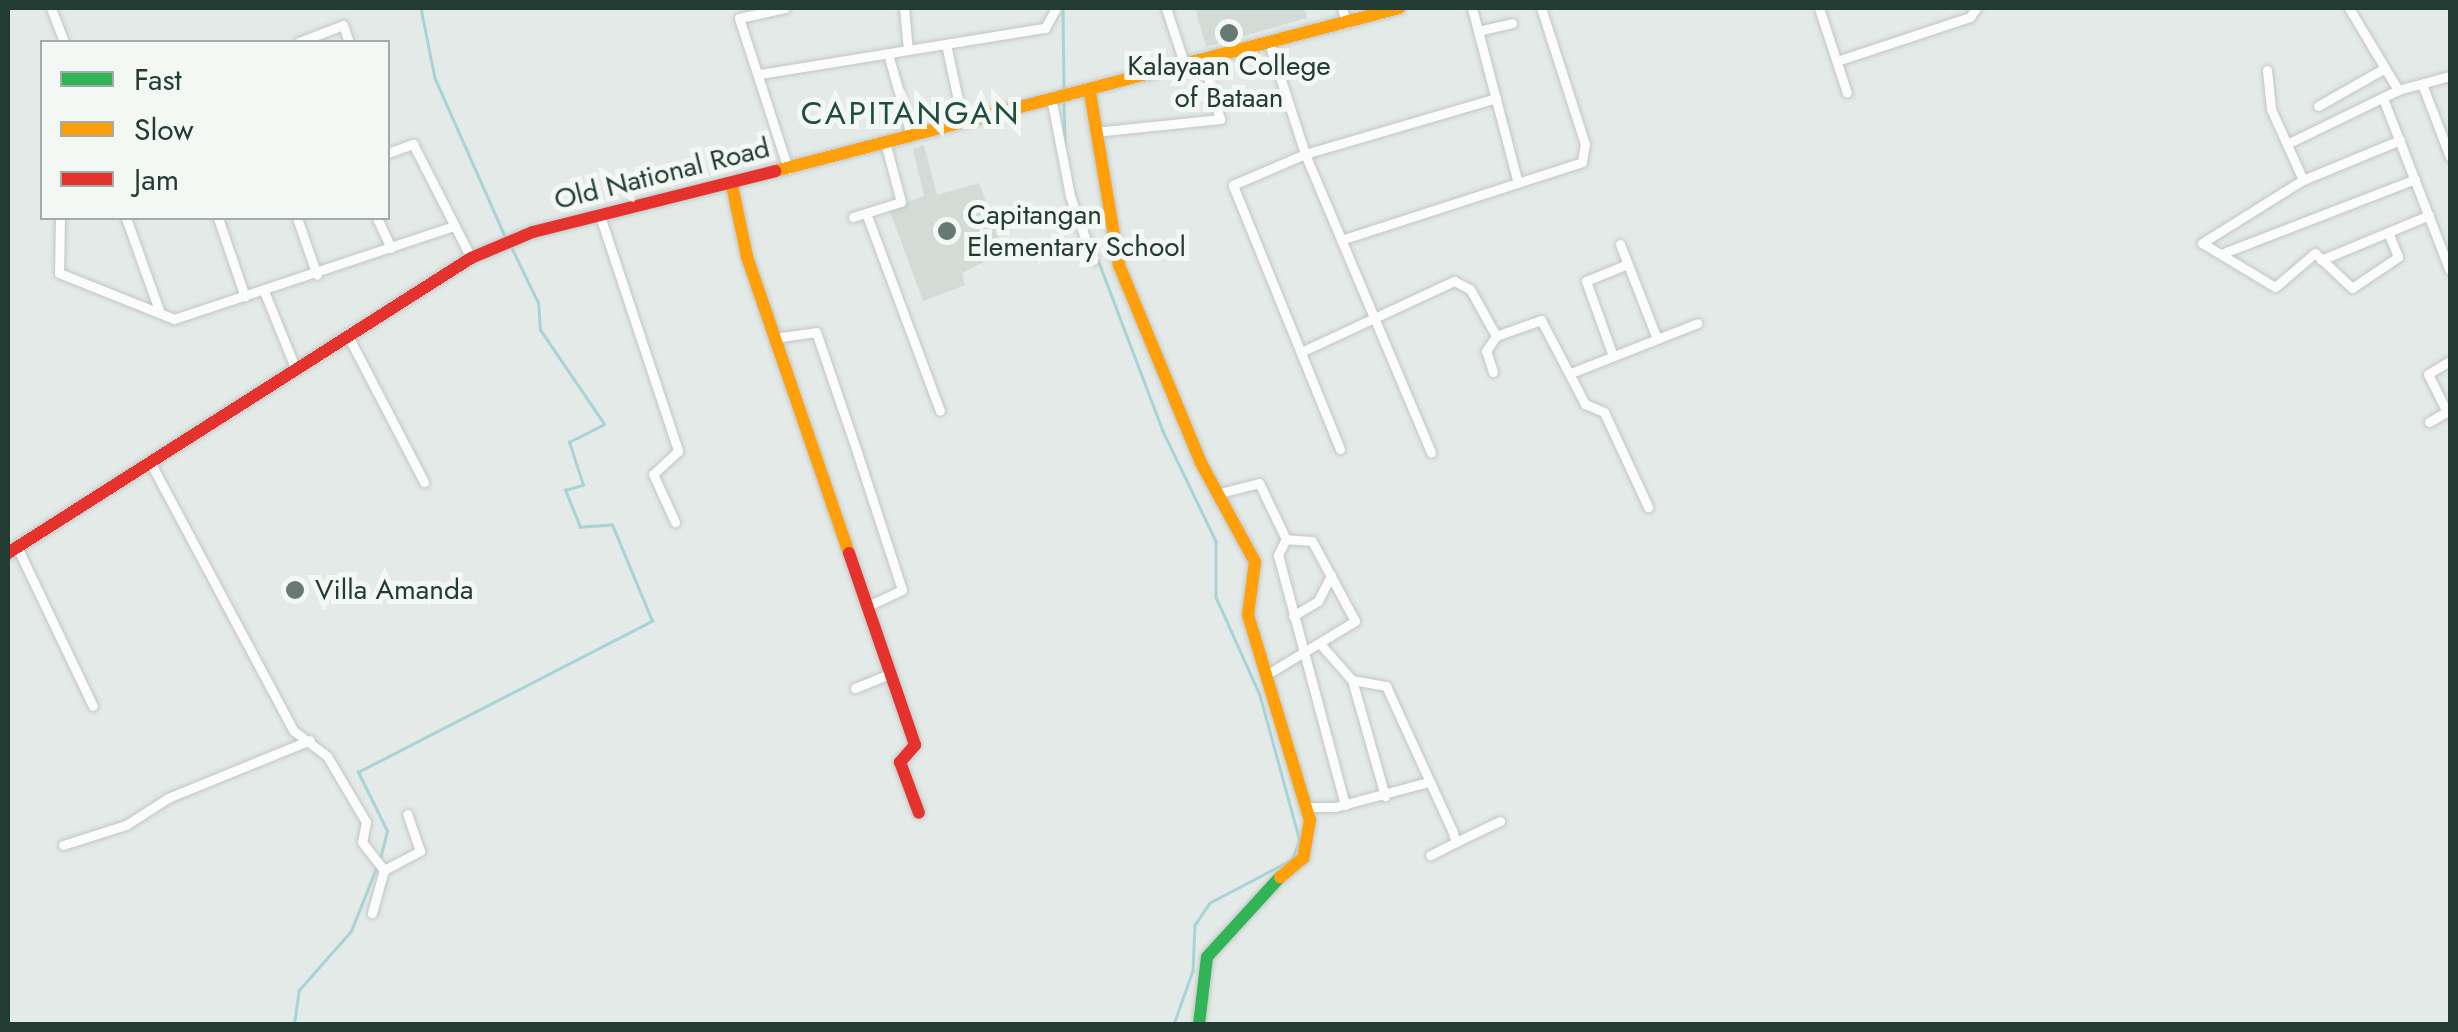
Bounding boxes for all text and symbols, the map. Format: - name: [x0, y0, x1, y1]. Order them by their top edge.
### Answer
- marker: Kalayaan College of Bataan: [1218, 22, 1240, 44]
- legend: [40, 40, 390, 220]
- place label: Kalayaan College of Bataan: [1127, 49, 1331, 115]
- text: Fast: [134, 58, 182, 101]
- district label: CAPITANGAN: [801, 94, 1021, 132]
- text: Slow: [134, 108, 194, 151]
- street label: Old National Road: [551, 131, 773, 217]
- text: Jam: [134, 158, 179, 201]
- place label: Capitangan Elementary School: [967, 198, 1186, 264]
- marker: Capitangan Elementary School: [936, 220, 958, 242]
- place label: Villa Amanda: [315, 573, 473, 607]
- marker: Villa Amanda: [284, 579, 306, 601]

